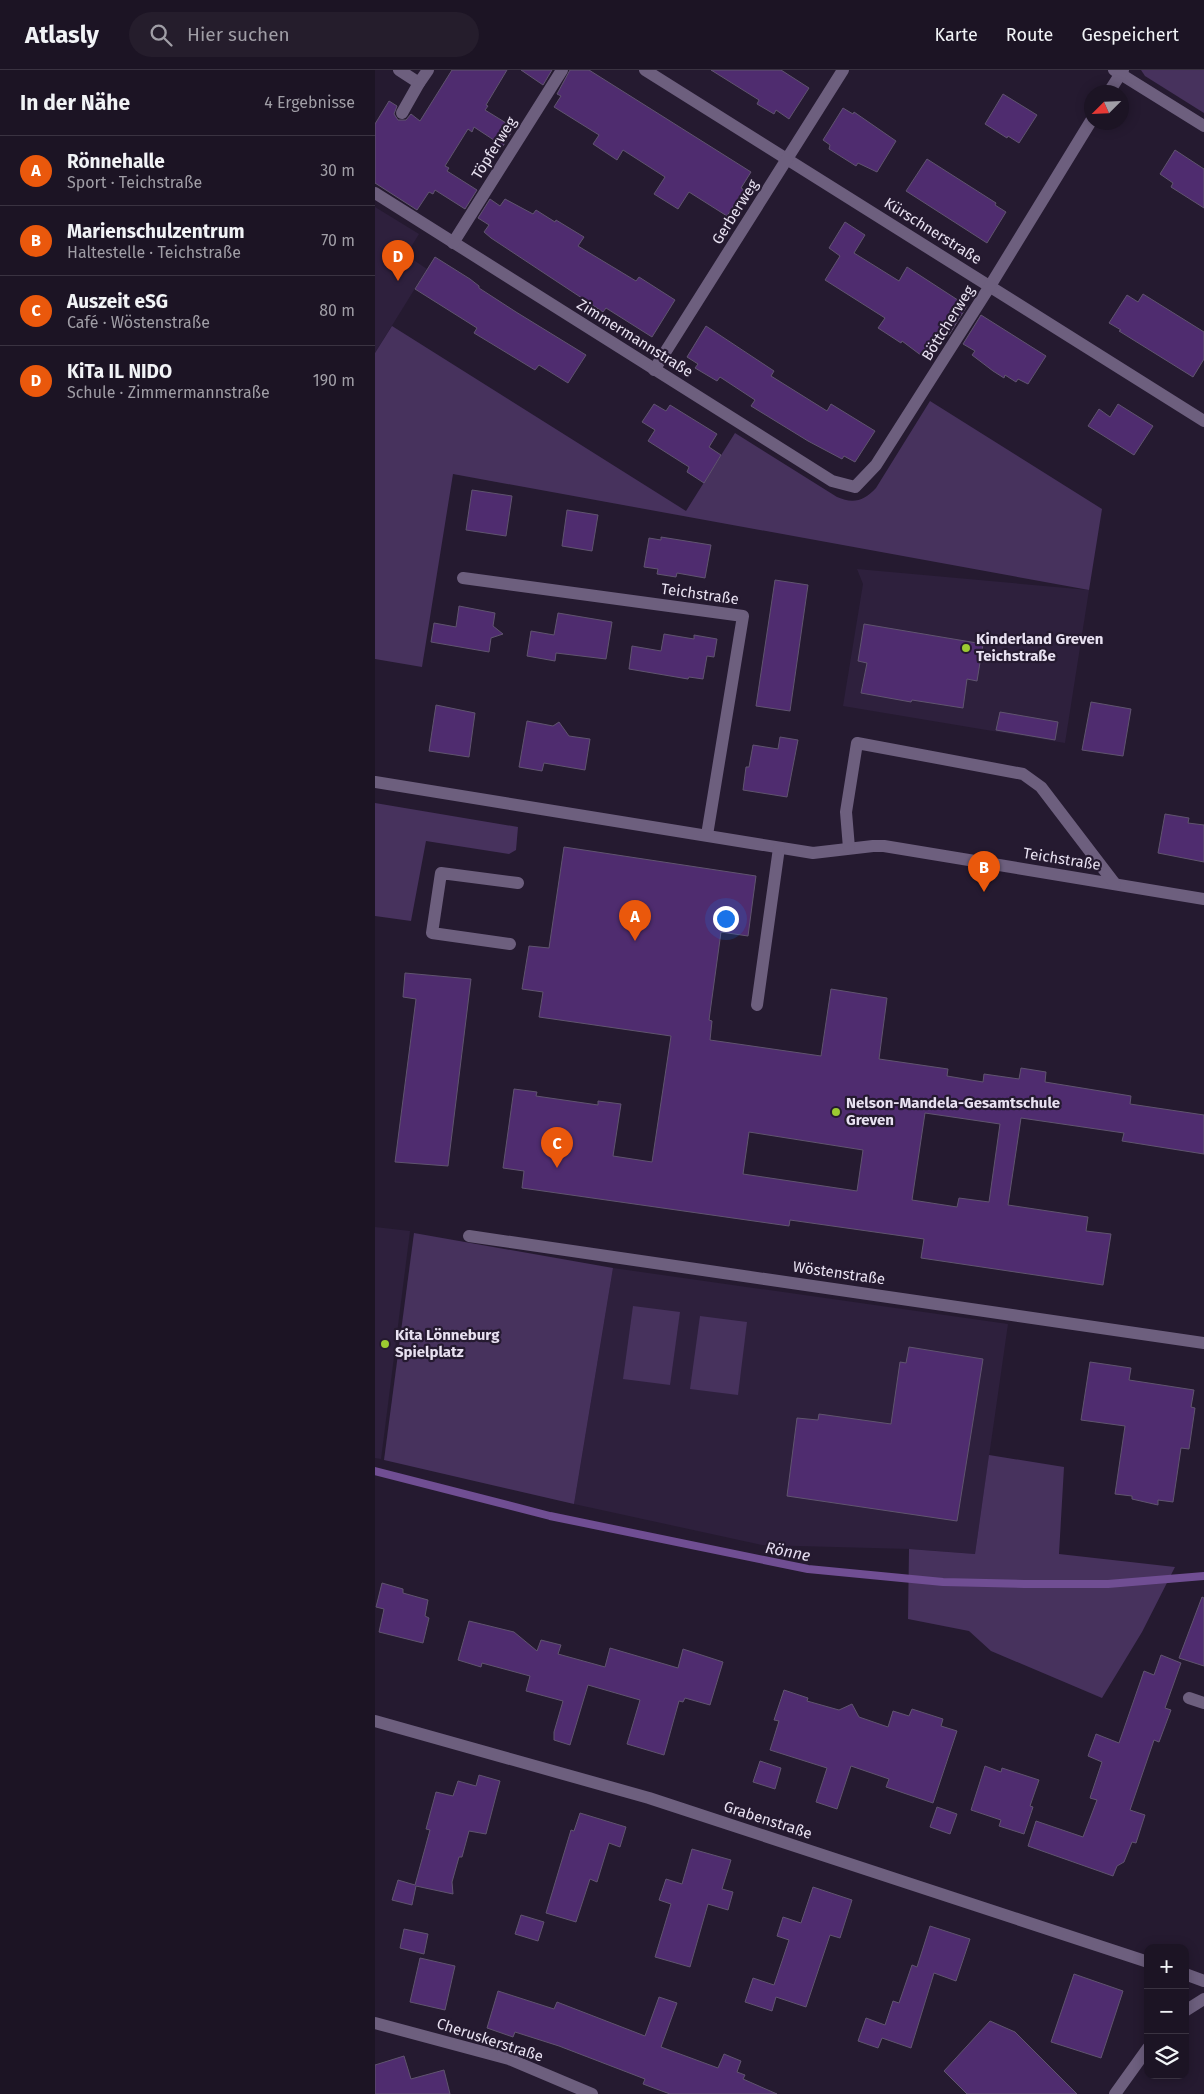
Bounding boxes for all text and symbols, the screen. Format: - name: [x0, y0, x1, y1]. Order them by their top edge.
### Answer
- search box: [129, 12, 479, 57]
- text: Atlasly: [25, 21, 99, 49]
- icon: search: [147, 21, 175, 49]
- text: Hier suchen: [187, 23, 290, 46]
- text: Karte: [935, 24, 978, 46]
- text: Route: [1006, 24, 1053, 46]
- text: Gespeichert: [1081, 24, 1179, 46]
- north arrow: [1084, 85, 1129, 130]
- text: In der Nähe: [20, 90, 130, 116]
- text: 4 Ergebnisse: [264, 93, 355, 112]
- street label: Töpferweg: [468, 113, 520, 183]
- text: Rönnehalle: [67, 150, 165, 173]
- text: A: [31, 161, 41, 180]
- text: 30 m: [320, 161, 355, 180]
- text: Sport · Teichstraße: [67, 173, 202, 192]
- street label: Gerberweg: [708, 176, 762, 248]
- street label: Kürschnerstraße: [881, 194, 985, 268]
- text: Marienschulzentrum: [67, 220, 245, 243]
- text: B: [31, 231, 41, 250]
- text: 70 m: [321, 231, 355, 250]
- pin: D: [382, 240, 414, 281]
- text: Haltestelle · Teichstraße: [67, 243, 241, 262]
- street label: Böttcherweg: [918, 282, 978, 364]
- text: Auszeit eSG: [67, 290, 168, 313]
- street label: Zimmermannstraße: [574, 295, 696, 381]
- text: C: [31, 301, 41, 320]
- text: 80 m: [319, 301, 355, 320]
- text: Café · Wöstenstraße: [67, 313, 210, 332]
- text: KiTa IL NIDO: [67, 360, 172, 383]
- text: D: [31, 371, 41, 390]
- text: 190 m: [313, 371, 355, 390]
- text: Schule · Zimmermannstraße: [67, 383, 270, 402]
- street label: Teichstraße: [660, 580, 740, 608]
- place label: Kinderland Greven Teichstraße: [976, 630, 1103, 665]
- marker: Kinderland Greven Teichstraße: [960, 642, 972, 654]
- street label: Teichstraße: [1022, 844, 1102, 874]
- pin: B: [968, 851, 1000, 892]
- pin: A: [619, 900, 651, 941]
- your location: [713, 906, 739, 932]
- place label: Nelson-Mandela-Gesamtschule Greven: [846, 1094, 1060, 1129]
- marker: Nelson-Mandela-Gesamtschule Greven: [830, 1106, 842, 1118]
- pin: C: [541, 1127, 573, 1168]
- street label: Wöstenstraße: [792, 1258, 886, 1288]
- place label: Kita Lönneburg Spielplatz: [395, 1326, 500, 1361]
- marker: Kita Lönneburg Spielplatz: [379, 1338, 391, 1350]
- water label: Rönne: [764, 1538, 812, 1565]
- street label: Grabenstraße: [722, 1797, 814, 1843]
- map controls: [1144, 1944, 1189, 2079]
- button: +: [1144, 1944, 1189, 1989]
- button: −: [1144, 1989, 1189, 2034]
- street label: Cheruskerstraße: [434, 2014, 546, 2066]
- button: layers: [1144, 2034, 1189, 2079]

